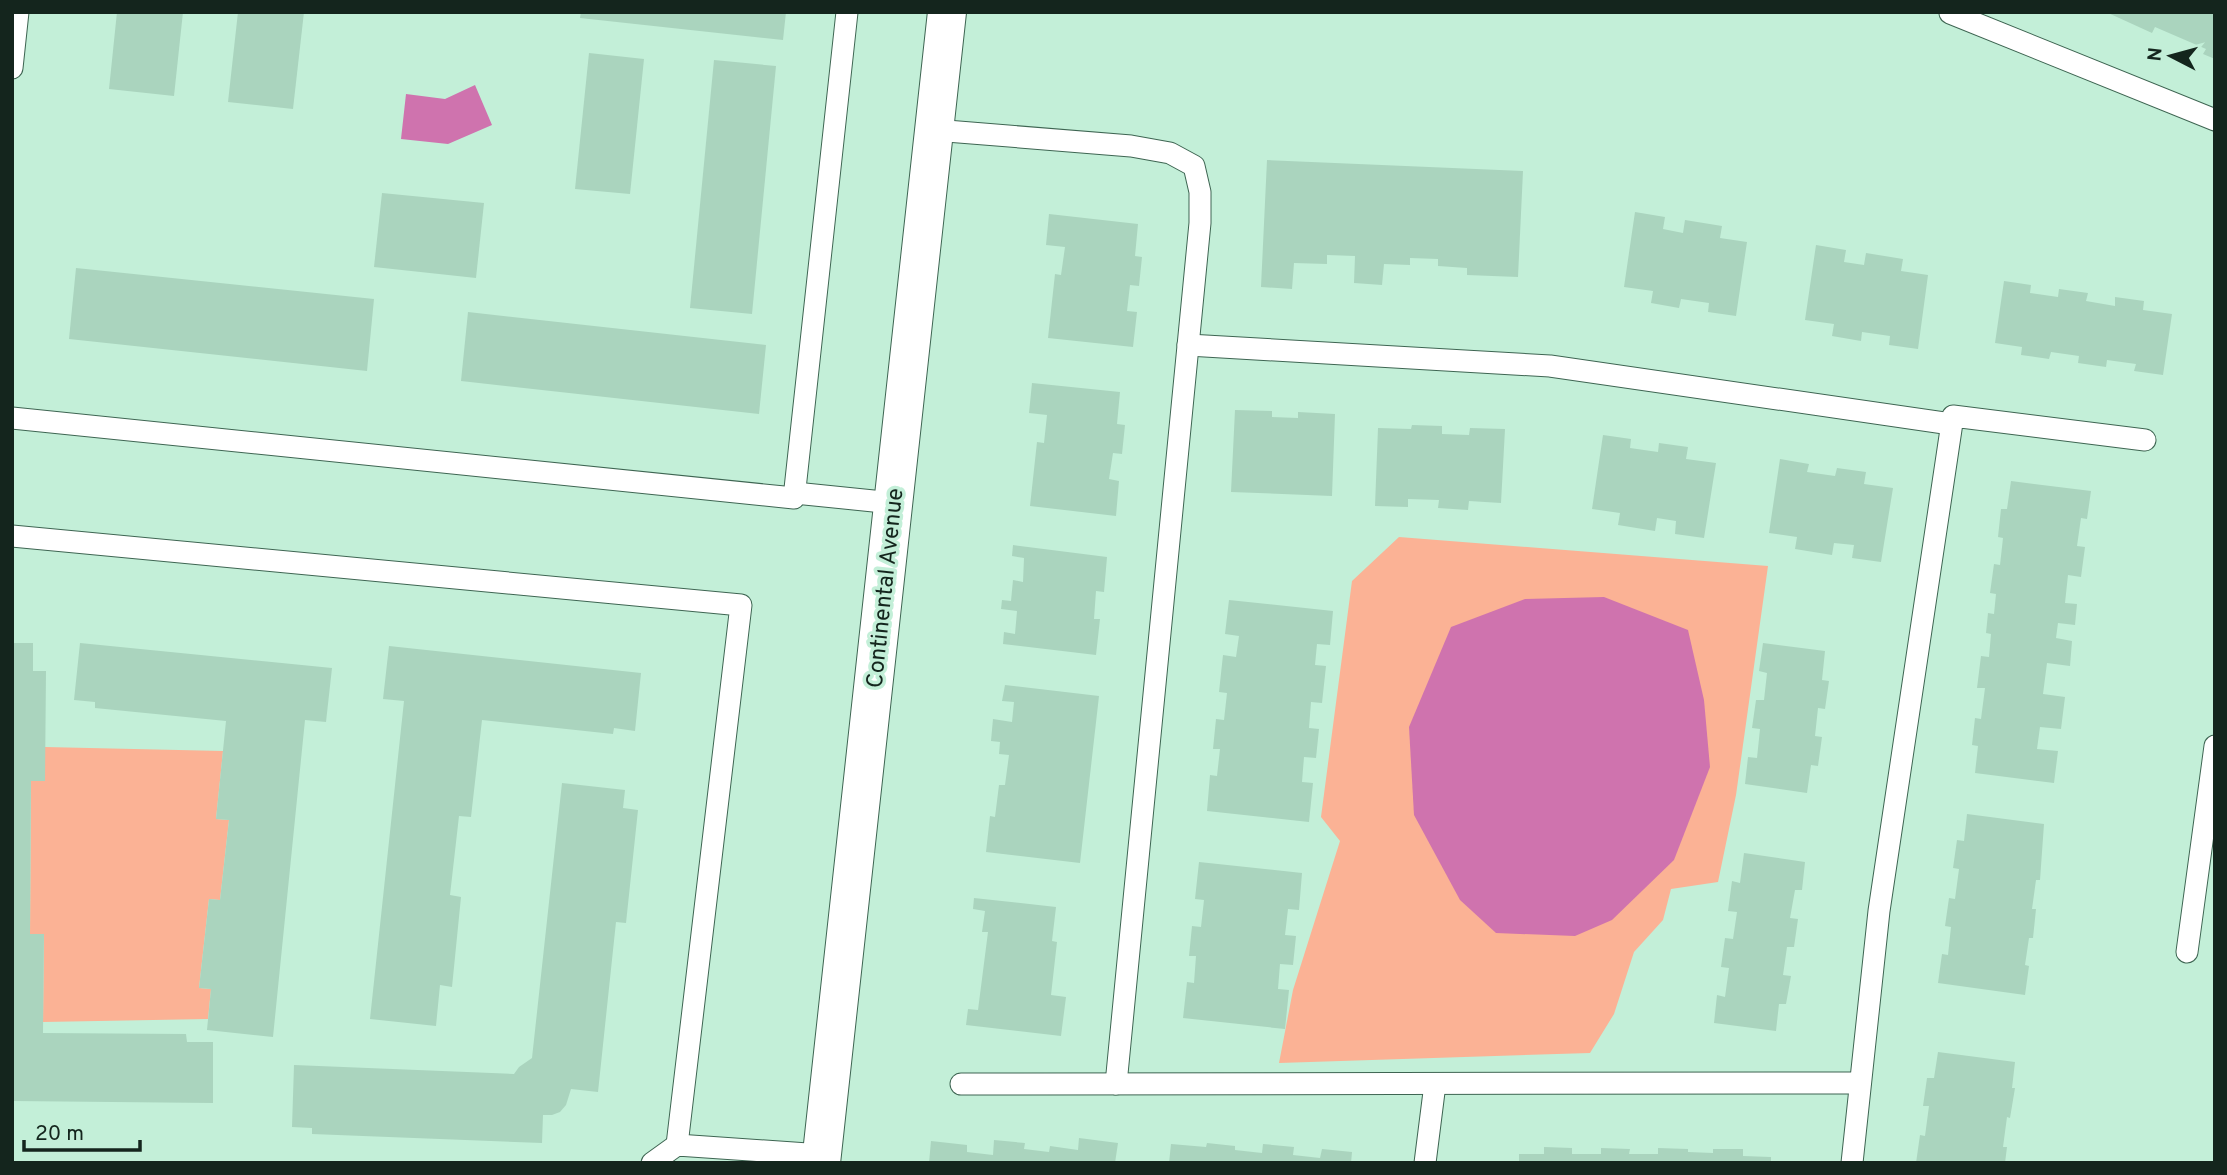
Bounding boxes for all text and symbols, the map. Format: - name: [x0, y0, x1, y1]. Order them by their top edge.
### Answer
- north arrow: [2136, 21, 2206, 91]
- text: N: [2143, 46, 2169, 62]
- street label: Continental Avenue: [862, 487, 911, 690]
- scale bar: [24, 1108, 140, 1152]
- text: 20 m: [35, 1121, 84, 1148]

